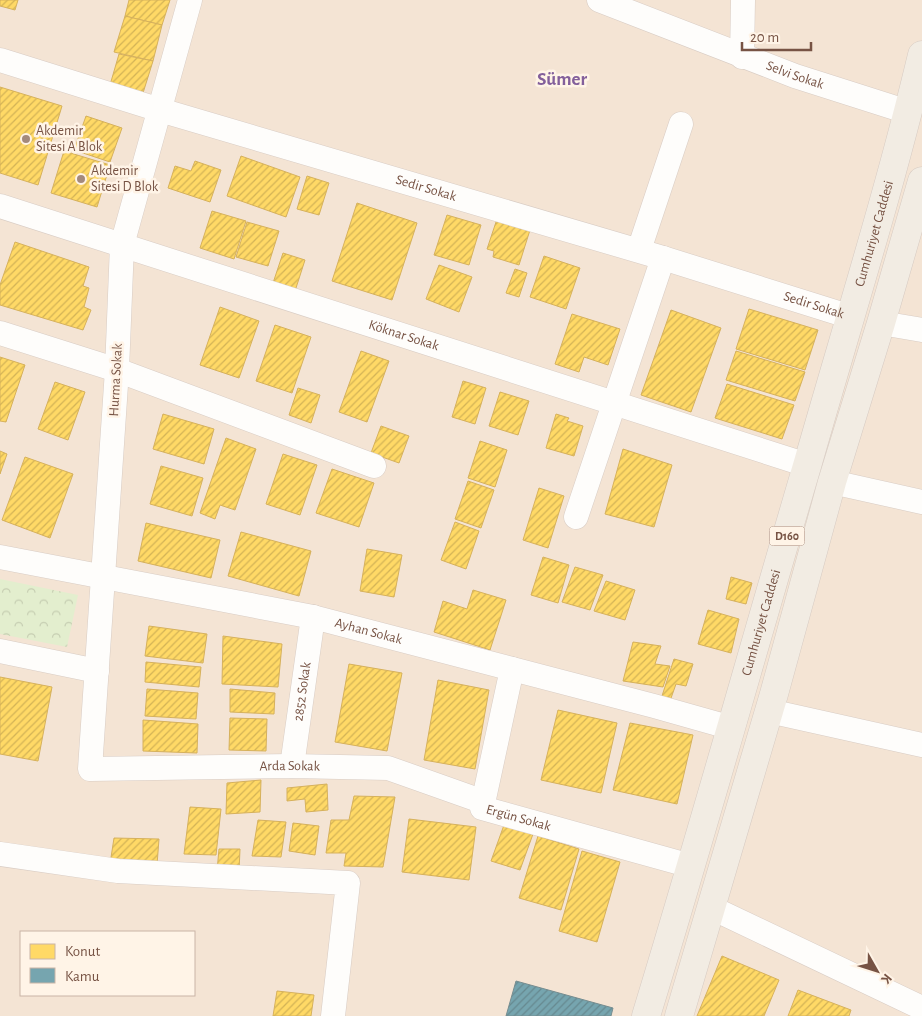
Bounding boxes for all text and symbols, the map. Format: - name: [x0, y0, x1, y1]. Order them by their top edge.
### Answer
- scale bar: [742, 20, 811, 52]
- text: 20 m: [750, 30, 779, 45]
- street label: Selvi Sokak: [764, 59, 826, 92]
- district label: Sümer: [537, 70, 587, 89]
- place label: Akdemir Sitesi A Blok: [36, 124, 103, 154]
- marker: Akdemir Sitesi A Blok: [20, 133, 32, 145]
- place label: Akdemir Sitesi D Blok: [91, 164, 159, 194]
- marker: Akdemir Sitesi D Blok: [75, 173, 87, 185]
- street label: Sedir Sokak: [394, 173, 459, 204]
- street label: Cumhuriyet Caddesi: [853, 179, 896, 288]
- street label: Sedir Sokak: [782, 289, 846, 322]
- street label: Köknar Sokak: [367, 318, 441, 354]
- street label: Hurma Sokak: [107, 343, 125, 417]
- road number: D160: [770, 526, 804, 546]
- street label: Cumhuriyet Caddesi: [739, 568, 783, 677]
- street label: Ayhan Sokak: [333, 616, 404, 647]
- street label: 2852 Sokak: [291, 661, 314, 722]
- street label: Arda Sokak: [259, 759, 321, 774]
- street label: Ergün Sokak: [484, 802, 553, 834]
- legend: [20, 931, 195, 996]
- text: Konut: [65, 944, 100, 959]
- north arrow: [852, 946, 902, 996]
- text: Kamu: [65, 969, 100, 984]
- text: K: [878, 971, 894, 987]

